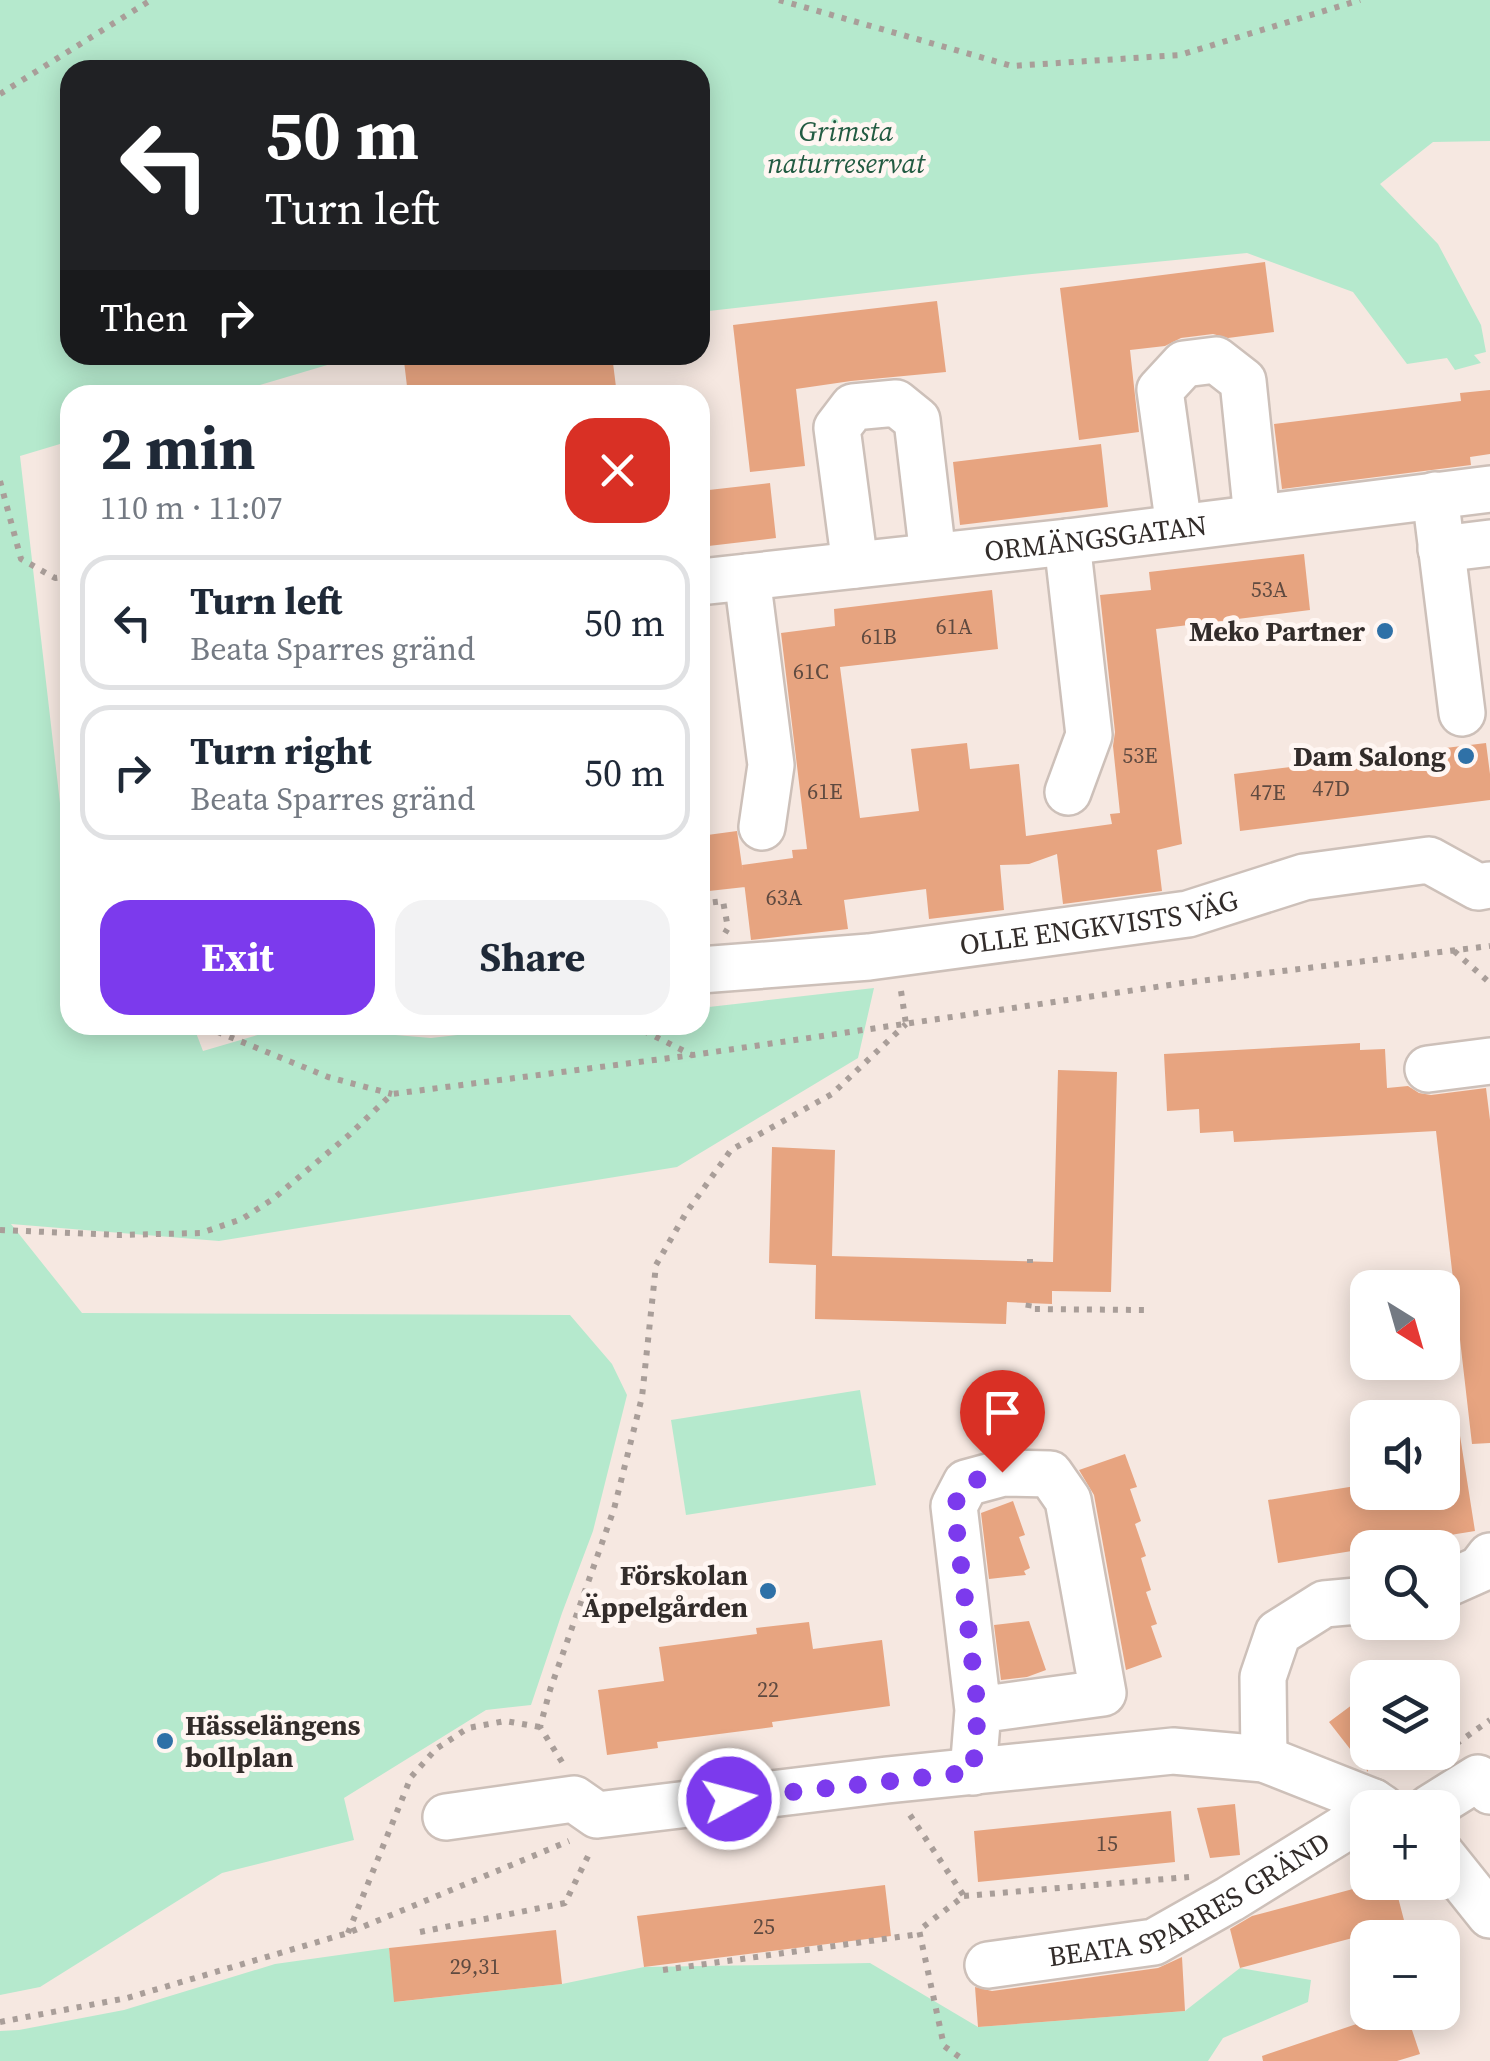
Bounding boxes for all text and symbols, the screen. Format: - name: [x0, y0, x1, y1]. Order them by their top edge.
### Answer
- text: 50 m: [265, 86, 419, 182]
- icon: left: [100, 100, 230, 230]
- park label: Grimsta naturreservat: [767, 112, 927, 182]
- text: Turn left: [265, 177, 439, 239]
- icon: right: [208, 290, 263, 345]
- text: Then: [100, 292, 188, 344]
- text: 2 min: [100, 407, 256, 489]
- button: close: [565, 418, 670, 523]
- text: 110 m · 11:07: [100, 486, 282, 530]
- street label: ORMÄNGSGATAN: [982, 506, 1209, 570]
- house number: 53A: [1251, 574, 1288, 604]
- text: Turn left: [190, 575, 342, 627]
- icon: left: [105, 595, 160, 650]
- text: 50 m: [584, 597, 665, 649]
- house number: 61A: [936, 611, 973, 641]
- place label: Meko Partner: [1189, 612, 1365, 650]
- marker: Meko Partner: [1374, 620, 1396, 642]
- house number: 61B: [861, 621, 897, 651]
- text: Beata Sparres gränd: [190, 627, 475, 671]
- house number: 61C: [793, 656, 829, 686]
- text: Turn right: [190, 725, 372, 777]
- place label: Dam Salong: [1293, 737, 1446, 775]
- house number: 53E: [1122, 740, 1158, 770]
- icon: right: [105, 745, 160, 800]
- marker: Dam Salong: [1455, 745, 1477, 767]
- text: 50 m: [584, 747, 665, 799]
- house number: 47D: [1312, 773, 1350, 803]
- house number: 61E: [807, 776, 843, 806]
- text: Beata Sparres gränd: [190, 777, 475, 821]
- house number: 47E: [1250, 777, 1286, 807]
- street label: OLLE ENGKVISTS VÄG: [957, 880, 1243, 964]
- house number: 63A: [766, 882, 803, 912]
- button: Exit: [100, 900, 375, 1015]
- button: Share: [395, 900, 670, 1015]
- north arrow: [1350, 1270, 1460, 1380]
- map controls: [1350, 1270, 1460, 2030]
- pin: [960, 1370, 1045, 1473]
- icon: arrive: [975, 1385, 1030, 1440]
- button: sound: [1350, 1400, 1460, 1510]
- button: search: [1350, 1530, 1460, 1640]
- place label: Förskolan Äppelgården: [582, 1556, 748, 1626]
- marker: Förskolan Äppelgården: [757, 1580, 779, 1602]
- button: layers: [1350, 1660, 1460, 1770]
- house number: 22: [757, 1674, 779, 1704]
- place label: Hässelängens bollplan: [185, 1706, 361, 1776]
- marker: Hässelängens bollplan: [154, 1730, 176, 1752]
- position arrow: [677, 1747, 781, 1851]
- button: +: [1350, 1790, 1460, 1900]
- street label: BEATA SPARRES GRÄND: [1046, 1823, 1337, 1975]
- house number: 15: [1096, 1828, 1118, 1858]
- house number: 25: [753, 1911, 775, 1941]
- button: −: [1350, 1920, 1460, 2030]
- house number: 29,31: [450, 1951, 500, 1981]

